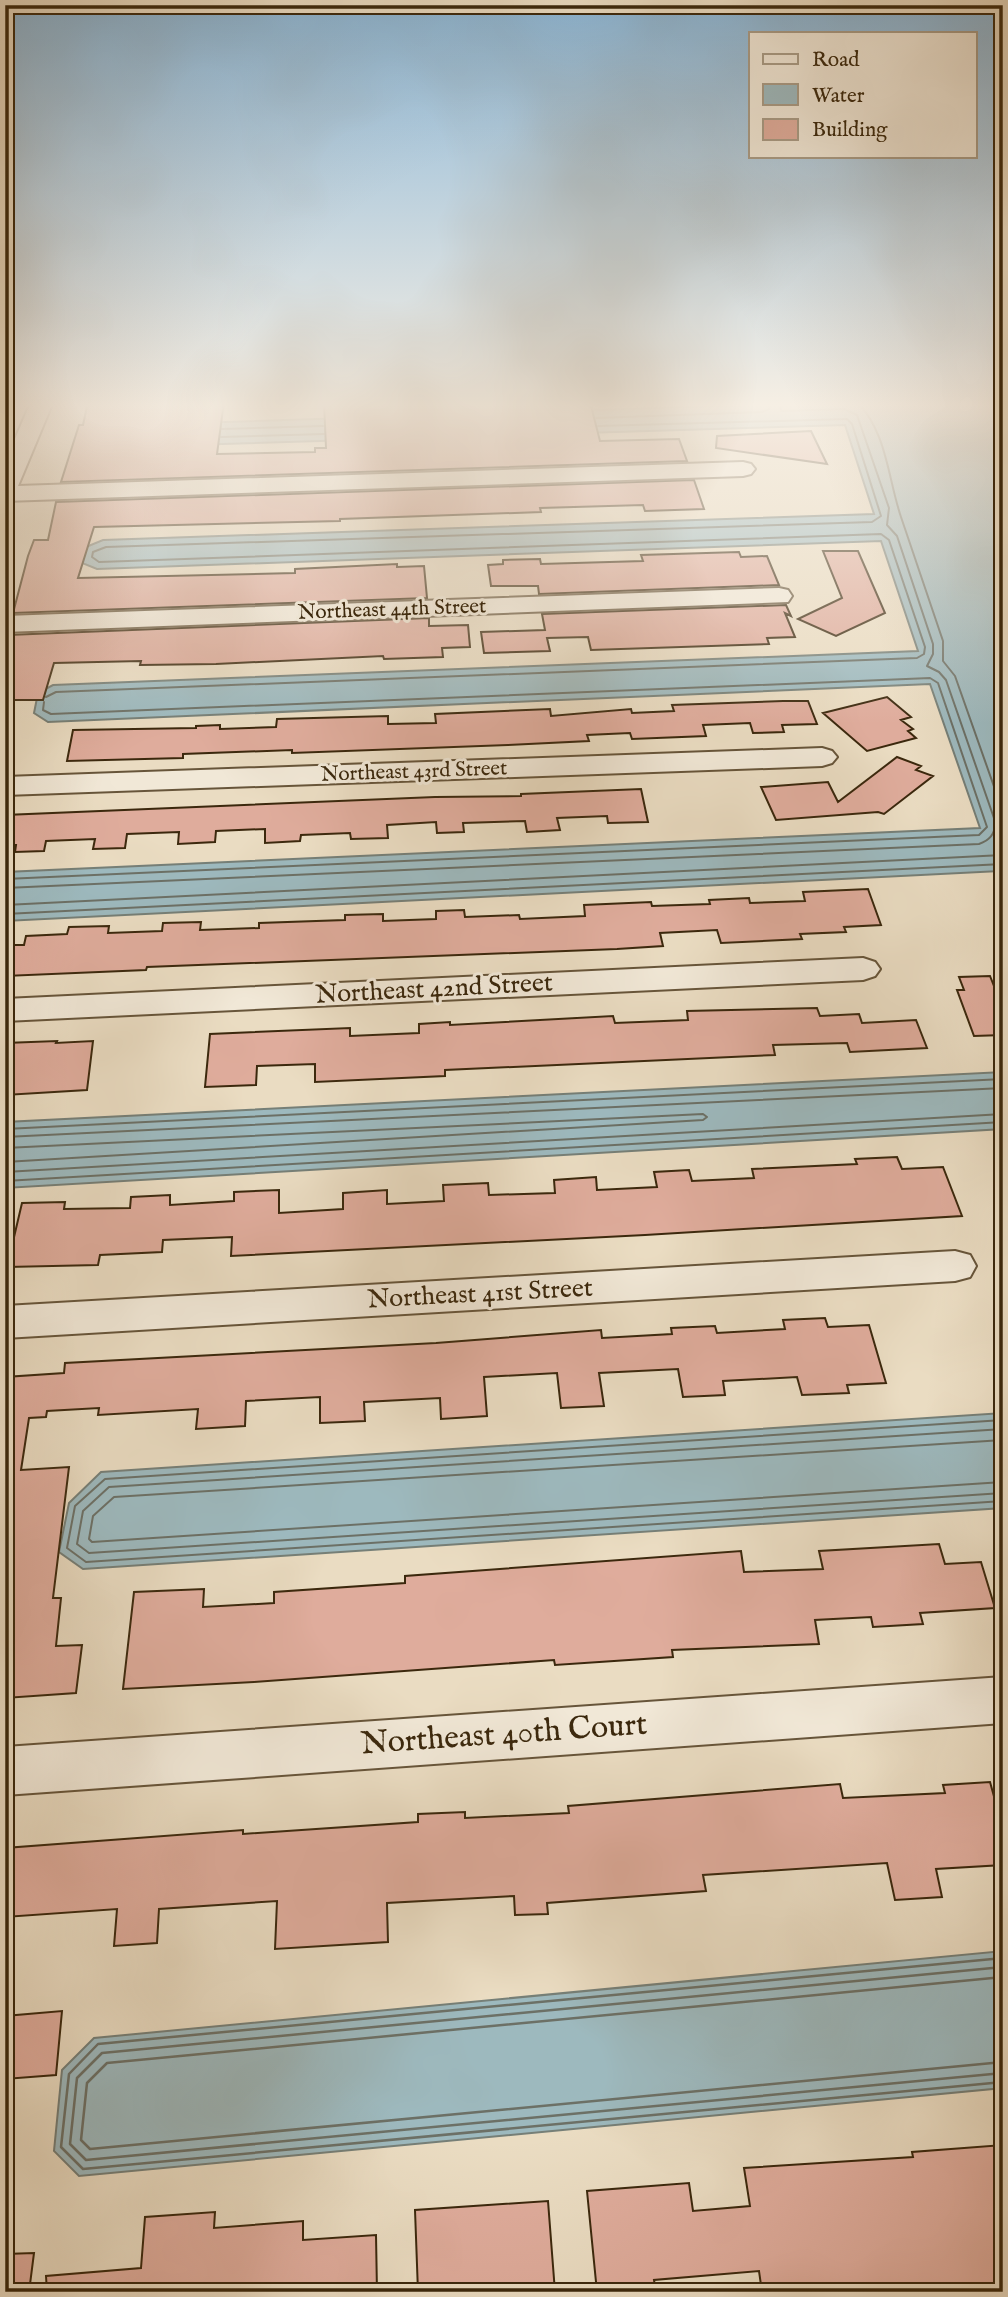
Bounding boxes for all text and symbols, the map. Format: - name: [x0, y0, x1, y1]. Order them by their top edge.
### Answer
- legend: [749, 32, 976, 158]
- text: Road: [812, 47, 860, 74]
- text: Water: [812, 83, 865, 110]
- text: Building: [812, 117, 888, 144]
- street label: Northeast 44th Street: [297, 593, 487, 627]
- street label: Northeast 43rd Street: [320, 755, 508, 789]
- street label: Northeast 42nd Street: [314, 966, 554, 1012]
- street label: Northeast 41st Street: [366, 1272, 594, 1316]
- street label: Northeast 40th Court: [359, 1705, 649, 1765]

